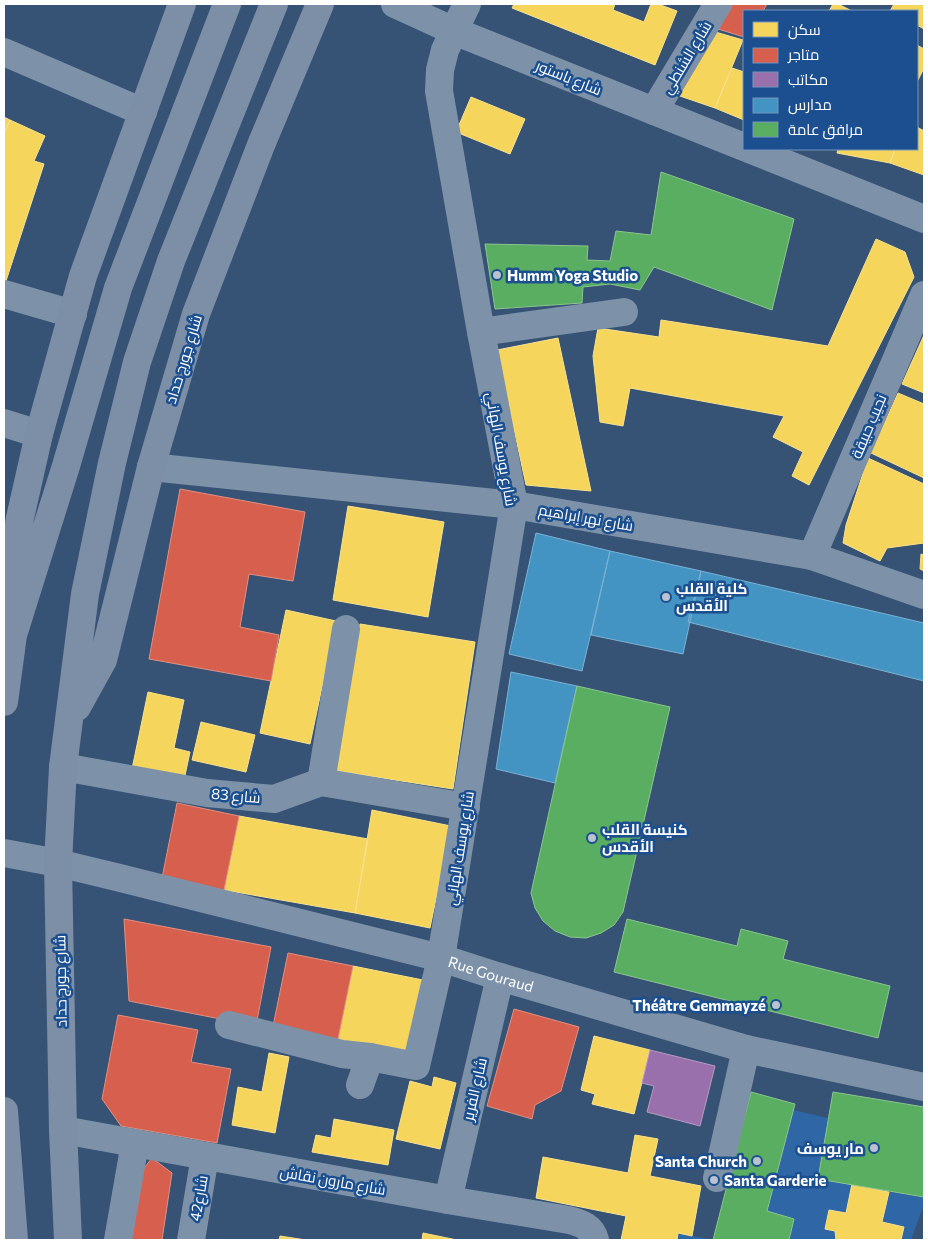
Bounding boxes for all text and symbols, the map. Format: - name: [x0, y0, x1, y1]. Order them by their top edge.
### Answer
- legend: [743, 10, 918, 150]
- street label: شارع الشنطي: [657, 17, 718, 99]
- text: سكن: [788, 20, 821, 40]
- text: متاجر: [787, 45, 819, 64]
- street label: شارع باستور: [531, 55, 605, 101]
- text: مكاتب: [788, 70, 828, 88]
- text: مدارس: [788, 95, 832, 115]
- text: مرافق عامة: [788, 120, 863, 140]
- place label: Humm Yoga Studio: [507, 266, 638, 284]
- marker: Humm Yoga Studio: [491, 269, 503, 281]
- street label: شارع جورج حداد: [161, 312, 208, 407]
- street label: شارع يوسف الهاني: [479, 391, 521, 508]
- street label: نجيب حبيقة: [846, 391, 890, 461]
- street label: شارع نهر إبراهيم: [537, 500, 635, 537]
- place label: كلية القلب الأقدس: [676, 579, 748, 615]
- marker: كلية القلب الأقدس: [660, 591, 672, 603]
- street label: شارع 83: [210, 784, 261, 809]
- street label: شارع يوسف الهاني: [441, 790, 481, 907]
- place label: كنيسة القلب الأقدس: [602, 820, 688, 856]
- marker: كنيسة القلب الأقدس: [586, 832, 598, 844]
- street label: شارع جورج حداد: [50, 935, 73, 1027]
- street label: Rue Gouraud: [446, 952, 536, 995]
- place label: Théâtre Gemmayzé: [632, 996, 766, 1014]
- marker: Théâtre Gemmayzé: [770, 999, 782, 1011]
- street label: شارع الفرير: [458, 1056, 493, 1124]
- place label: مار يوسف: [797, 1139, 864, 1158]
- marker: مار يوسف: [868, 1142, 880, 1154]
- place label: Santa Church: [655, 1152, 747, 1170]
- marker: Santa Church: [751, 1155, 763, 1167]
- street label: شارع مارون نقاش: [278, 1162, 387, 1201]
- place label: Santa Garderie: [724, 1171, 827, 1189]
- street label: شارع42: [185, 1174, 214, 1223]
- marker: Santa Garderie: [708, 1174, 720, 1186]

